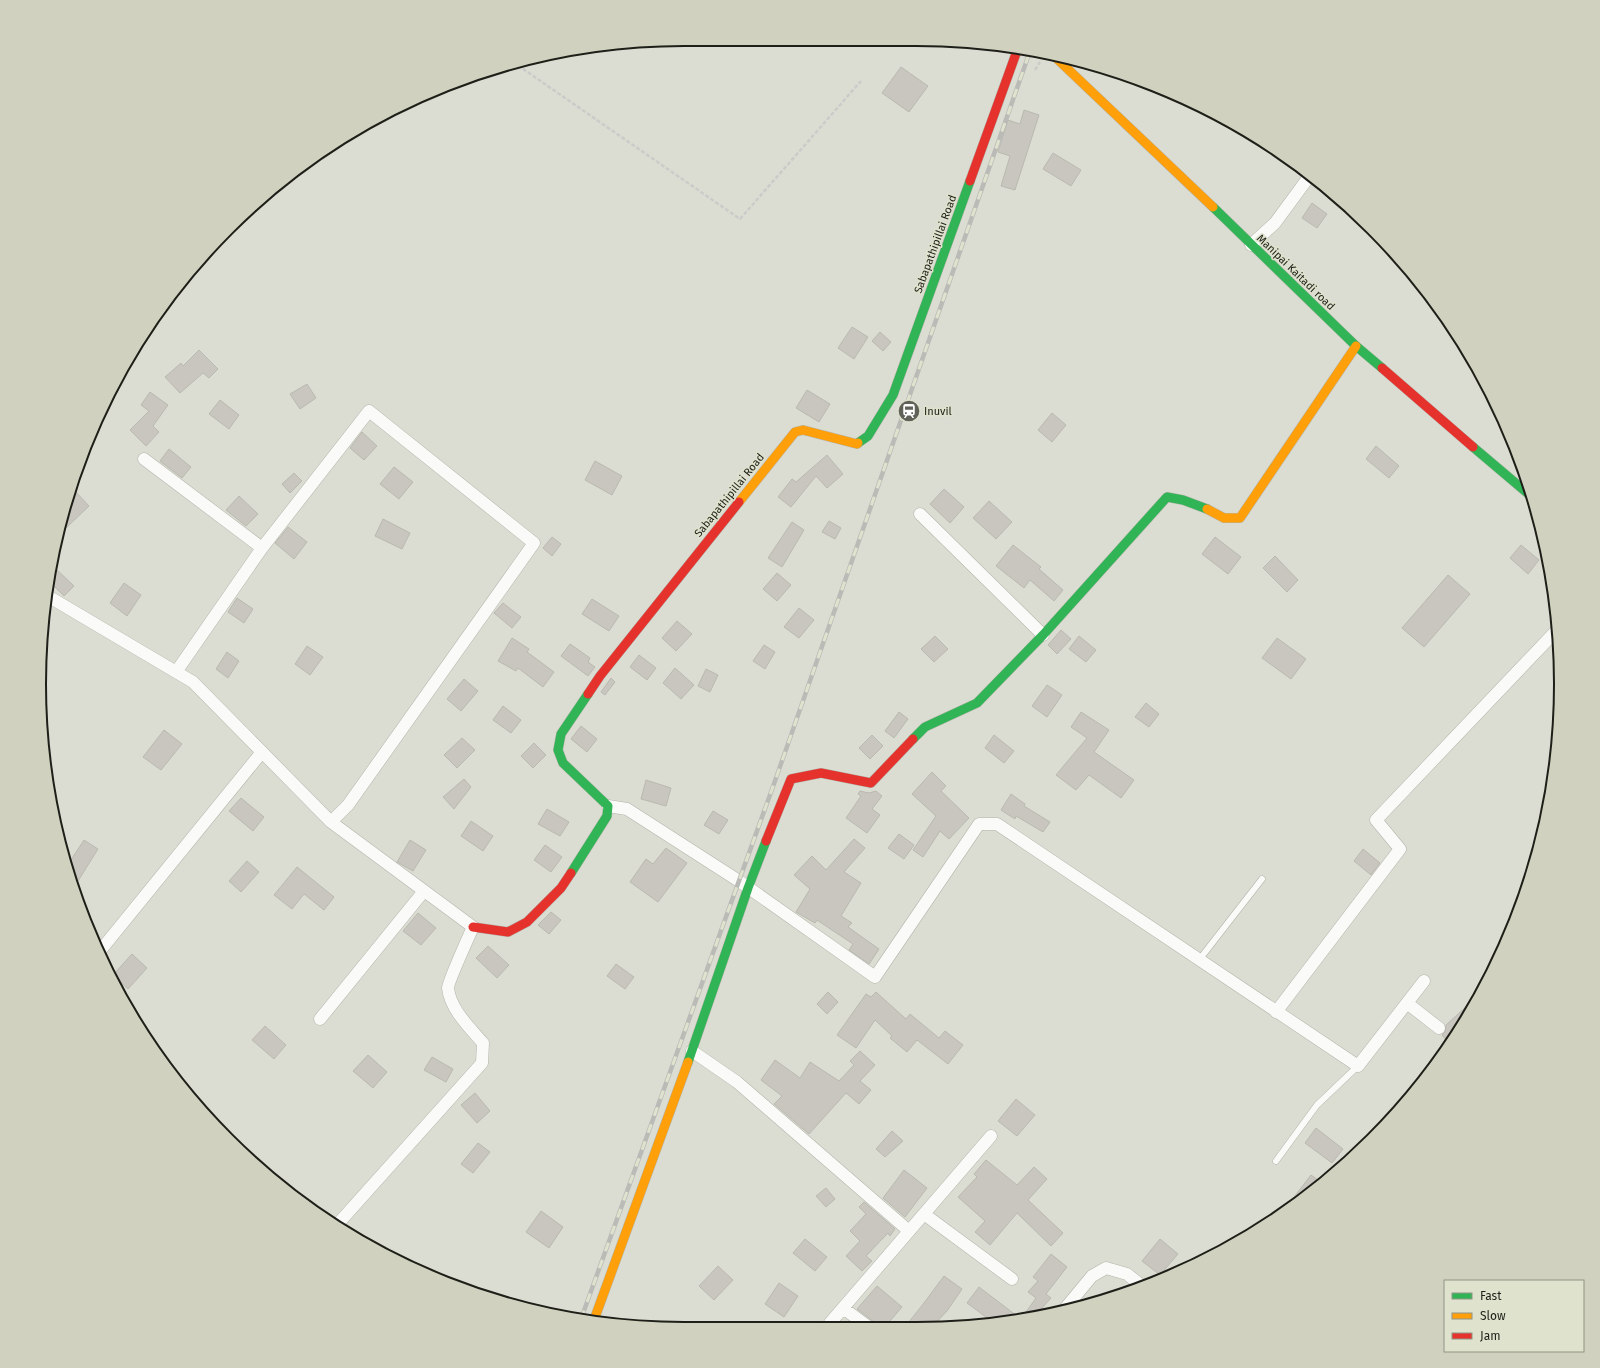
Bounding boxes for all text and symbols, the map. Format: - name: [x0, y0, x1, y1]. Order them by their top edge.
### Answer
- street label: Sabapathipillai Road: [912, 193, 959, 295]
- street label: Manipai Kaitadi road: [1254, 232, 1337, 313]
- station icon: Inuvil: [896, 398, 922, 424]
- place label: Inuvil: [924, 405, 952, 418]
- street label: Sabapathipillai Road: [692, 451, 767, 540]
- legend: [1444, 1280, 1584, 1352]
- text: Fast: [1480, 1289, 1502, 1303]
- text: Slow: [1480, 1309, 1506, 1323]
- text: Jam: [1480, 1329, 1500, 1343]

